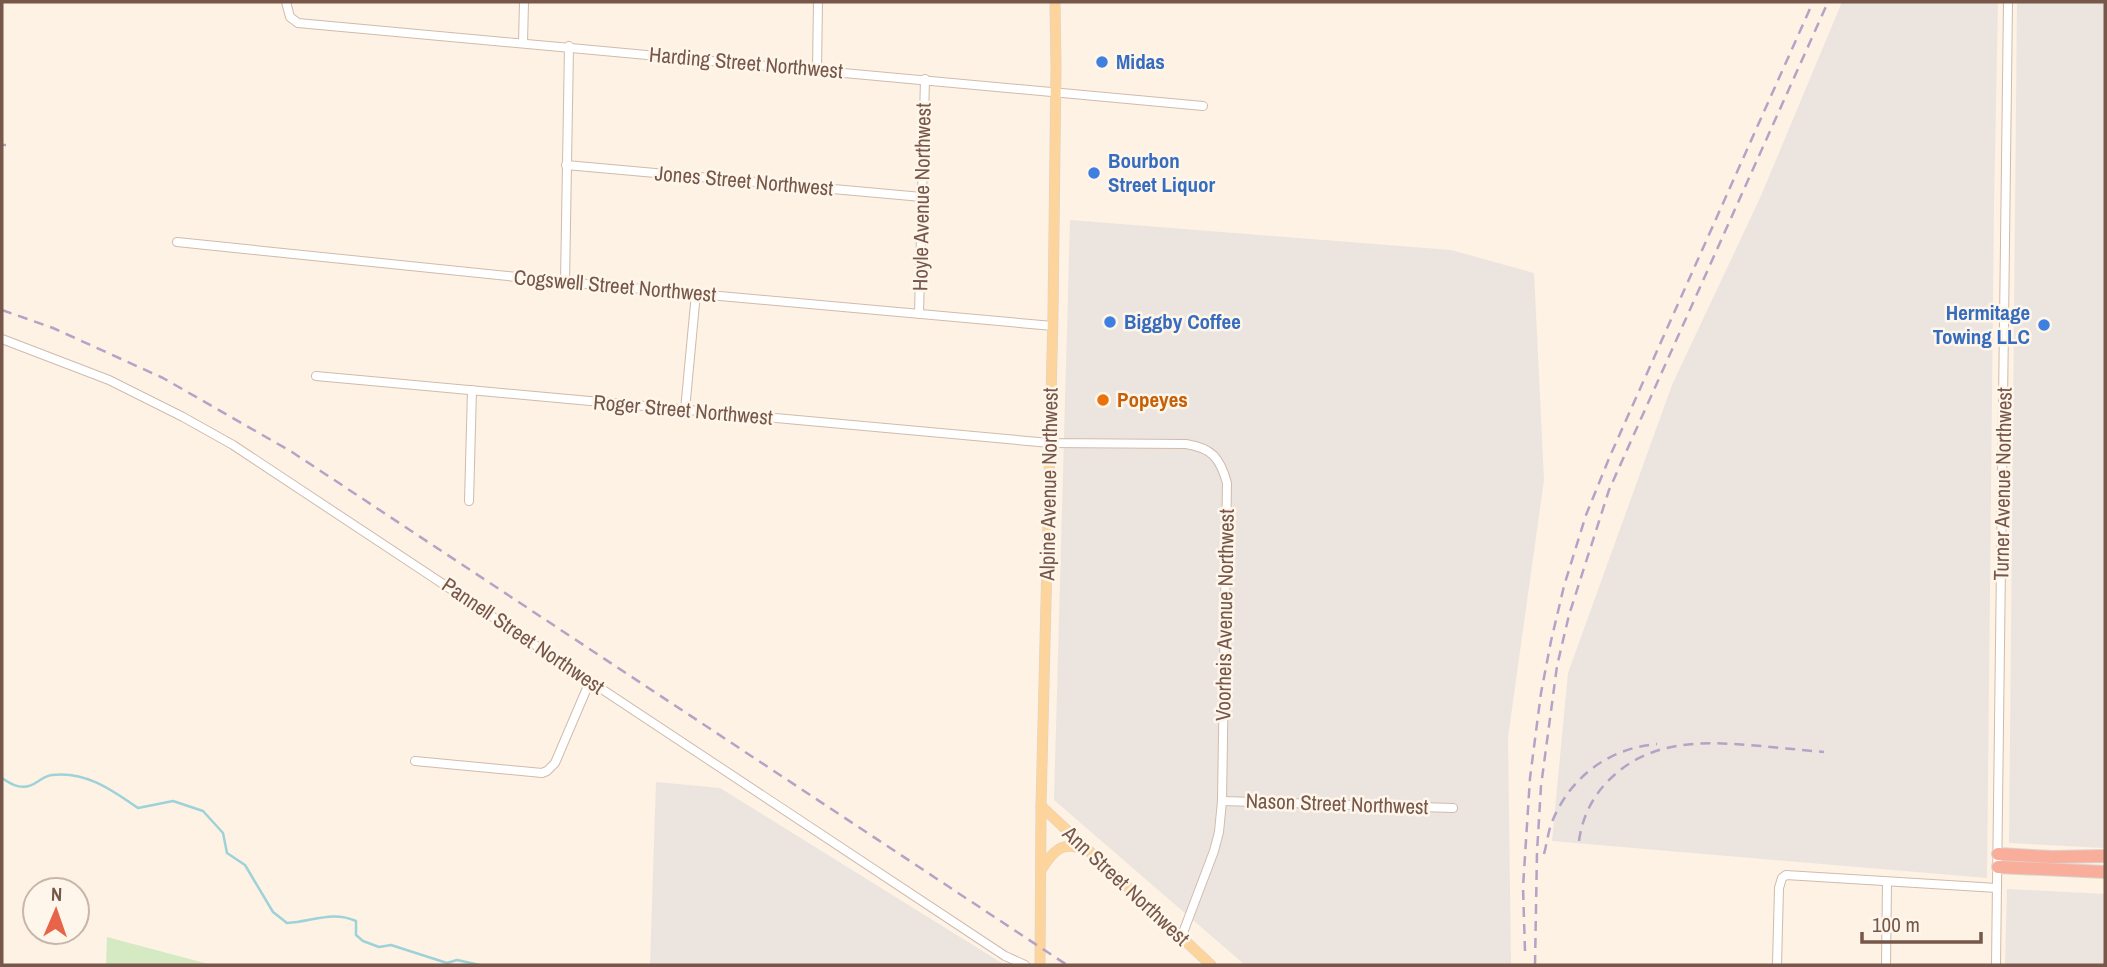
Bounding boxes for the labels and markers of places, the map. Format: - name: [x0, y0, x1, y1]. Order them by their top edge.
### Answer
- place label: Midas: [1116, 47, 1165, 76]
- marker: Midas: [1094, 54, 1110, 70]
- place label: Bourbon Street Liquor: [1108, 146, 1215, 199]
- marker: Bourbon Street Liquor: [1086, 165, 1102, 181]
- place label: Hermitage Towing LLC: [1933, 298, 2030, 351]
- place label: Biggby Coffee: [1124, 307, 1241, 336]
- marker: Biggby Coffee: [1102, 314, 1118, 330]
- marker: Hermitage Towing LLC: [2036, 317, 2052, 333]
- place label: Popeyes: [1117, 385, 1188, 414]
- marker: Popeyes: [1095, 392, 1111, 408]

